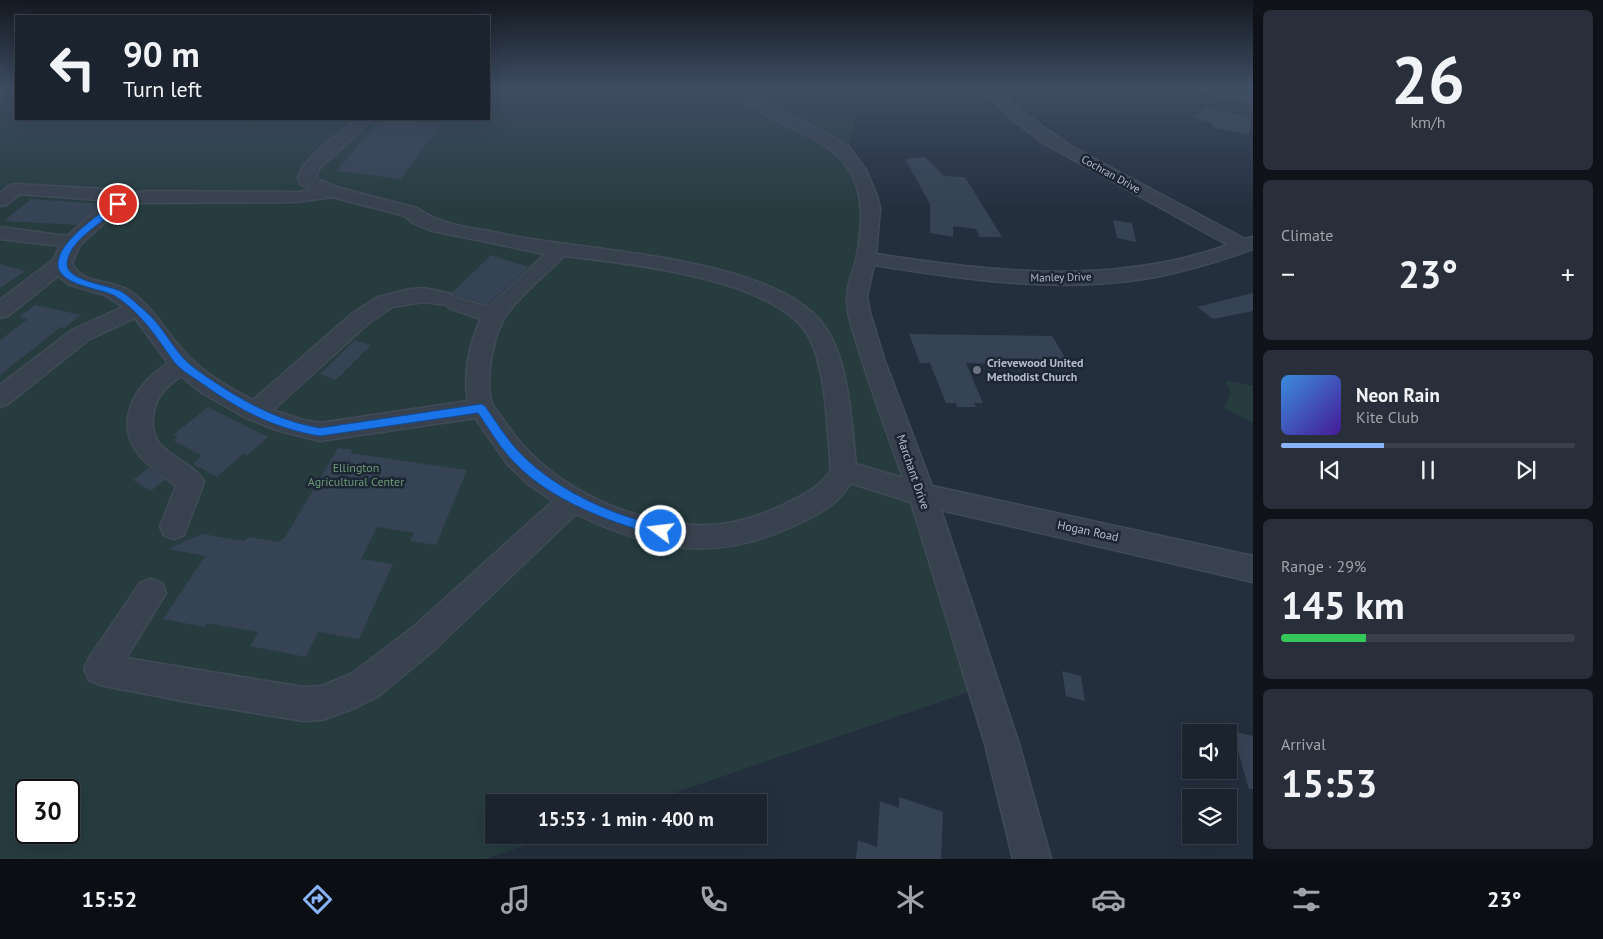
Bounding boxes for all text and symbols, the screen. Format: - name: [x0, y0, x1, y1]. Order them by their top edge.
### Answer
- text: 90 m: [123, 31, 200, 77]
- icon: left: [40, 35, 105, 100]
- text: 26: [1391, 37, 1465, 121]
- text: Turn left: [123, 75, 202, 103]
- text: km/h: [1410, 112, 1446, 132]
- street label: Cochran Drive: [1079, 152, 1143, 196]
- pin: [97, 183, 139, 225]
- icon: arrive: [104, 190, 132, 218]
- text: Climate: [1281, 225, 1333, 245]
- text: 23°: [1398, 249, 1458, 298]
- text: −: [1281, 255, 1295, 292]
- text: +: [1561, 255, 1575, 292]
- street label: Manley Drive: [1030, 269, 1092, 285]
- place label: Crievewood United Methodist Church: [987, 355, 1084, 384]
- marker: Crievewood United Methodist Church: [971, 364, 983, 376]
- text: Neon Rain: [1356, 383, 1440, 407]
- text: Kite Club: [1356, 407, 1419, 427]
- street label: Marchant Drive: [894, 432, 933, 511]
- icon: previous: [1316, 456, 1344, 484]
- icon: pause: [1414, 456, 1442, 484]
- icon: next: [1512, 456, 1540, 484]
- park label: Ellington Agricultural Center: [308, 460, 404, 489]
- position arrow: [634, 504, 686, 556]
- street label: Hogan Road: [1056, 517, 1120, 544]
- text: Range · 29%: [1281, 556, 1366, 576]
- text: 145 km: [1281, 580, 1405, 629]
- map controls: [1182, 724, 1237, 844]
- button: sound: [1182, 724, 1237, 779]
- text: Arrival: [1281, 734, 1326, 754]
- text: 15:53: [1281, 758, 1377, 807]
- speed limit sign: 30: [15, 779, 80, 844]
- button: layers: [1182, 789, 1237, 844]
- text: 15:53 · 1 min · 400 m: [538, 807, 714, 831]
- icon: directions: [300, 882, 335, 917]
- icon: music: [498, 882, 533, 917]
- icon: phone: [696, 882, 731, 917]
- icon: climate: [893, 882, 928, 917]
- icon: car: [1091, 882, 1126, 917]
- icon: filters: [1289, 882, 1324, 917]
- text: 15:52: [81, 885, 137, 913]
- text: 23°: [1487, 885, 1521, 913]

